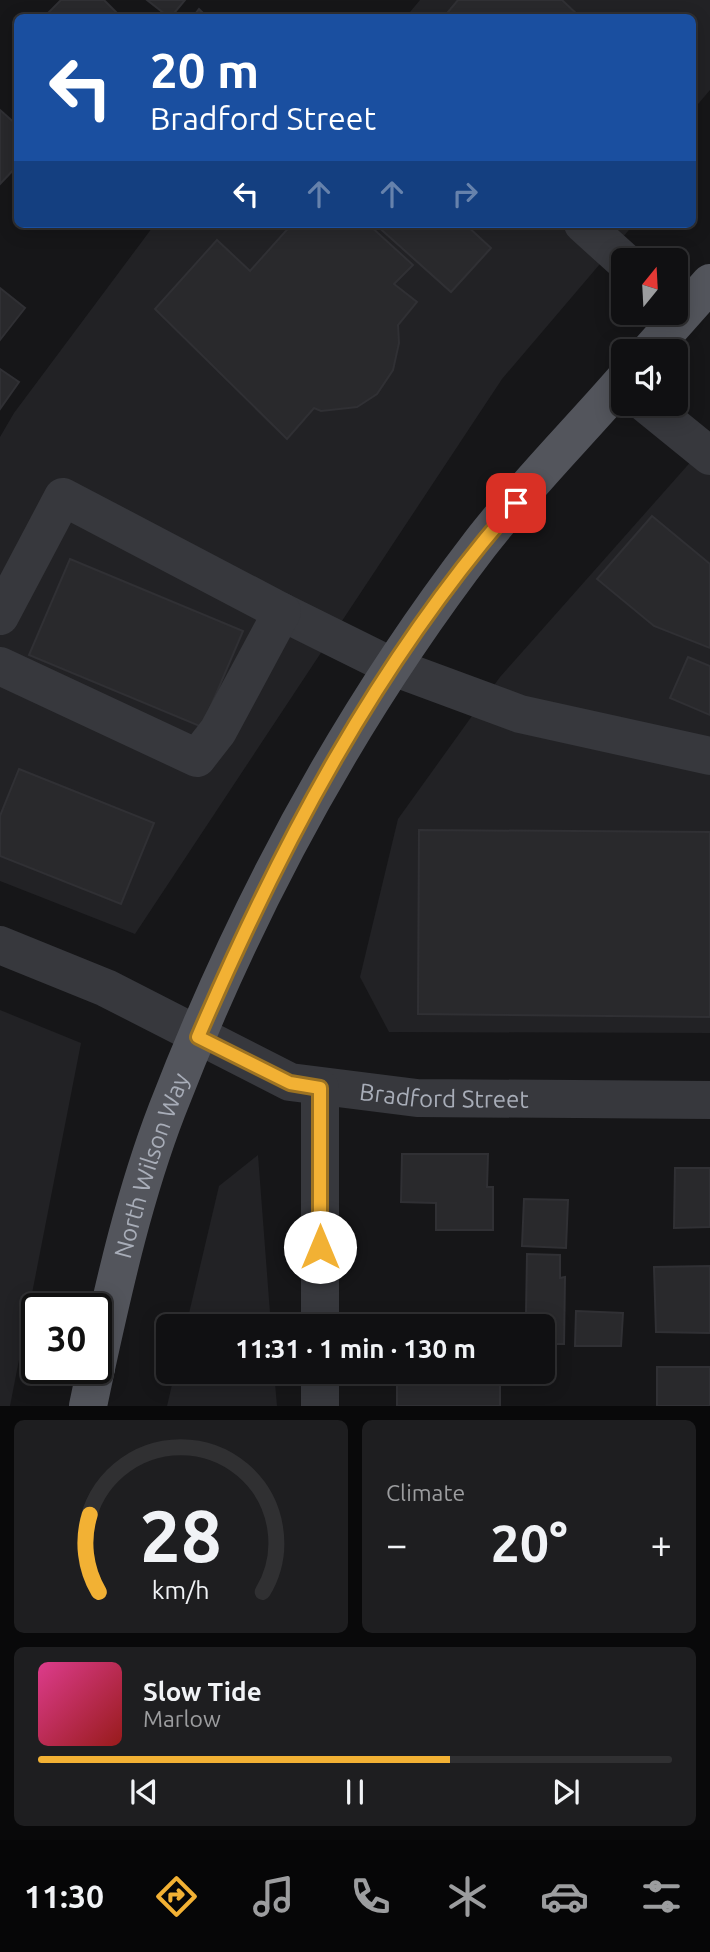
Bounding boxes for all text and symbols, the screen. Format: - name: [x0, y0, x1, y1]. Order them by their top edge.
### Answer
- icon: left: [35, 42, 126, 133]
- text: 20 m: [150, 42, 259, 97]
- text: Bradford Street: [150, 100, 376, 136]
- icon: left: [227, 175, 265, 213]
- icon: ahead: [300, 175, 338, 213]
- icon: ahead: [373, 175, 411, 213]
- icon: right: [446, 175, 484, 213]
- north arrow: [611, 248, 688, 326]
- map controls: [611, 248, 688, 416]
- button: sound: [611, 339, 688, 416]
- pin: [486, 473, 546, 533]
- icon: arrive: [497, 484, 535, 522]
- street label: North Wilson Way: [108, 1069, 194, 1261]
- street label: Bradford Street: [358, 1077, 529, 1112]
- position arrow: [283, 1210, 357, 1284]
- speed limit sign: 30: [21, 1293, 112, 1384]
- text: 11:31 · 1 min · 130 m: [235, 1334, 476, 1363]
- text: Climate: [386, 1480, 465, 1505]
- text: 28: [140, 1495, 222, 1577]
- text: 20°: [490, 1514, 568, 1572]
- text: −: [386, 1523, 407, 1565]
- text: +: [651, 1523, 672, 1565]
- text: km/h: [152, 1576, 210, 1604]
- text: Slow Tide: [143, 1677, 262, 1706]
- text: Marlow: [143, 1706, 221, 1731]
- icon: previous: [125, 1773, 163, 1811]
- icon: pause: [336, 1773, 374, 1811]
- icon: next: [547, 1773, 585, 1811]
- icon: directions: [152, 1872, 201, 1921]
- icon: music: [249, 1872, 298, 1921]
- icon: phone: [346, 1872, 395, 1921]
- icon: climate: [443, 1872, 492, 1921]
- icon: car: [540, 1872, 589, 1921]
- icon: filters: [637, 1872, 686, 1921]
- text: 11:30: [24, 1878, 104, 1914]

